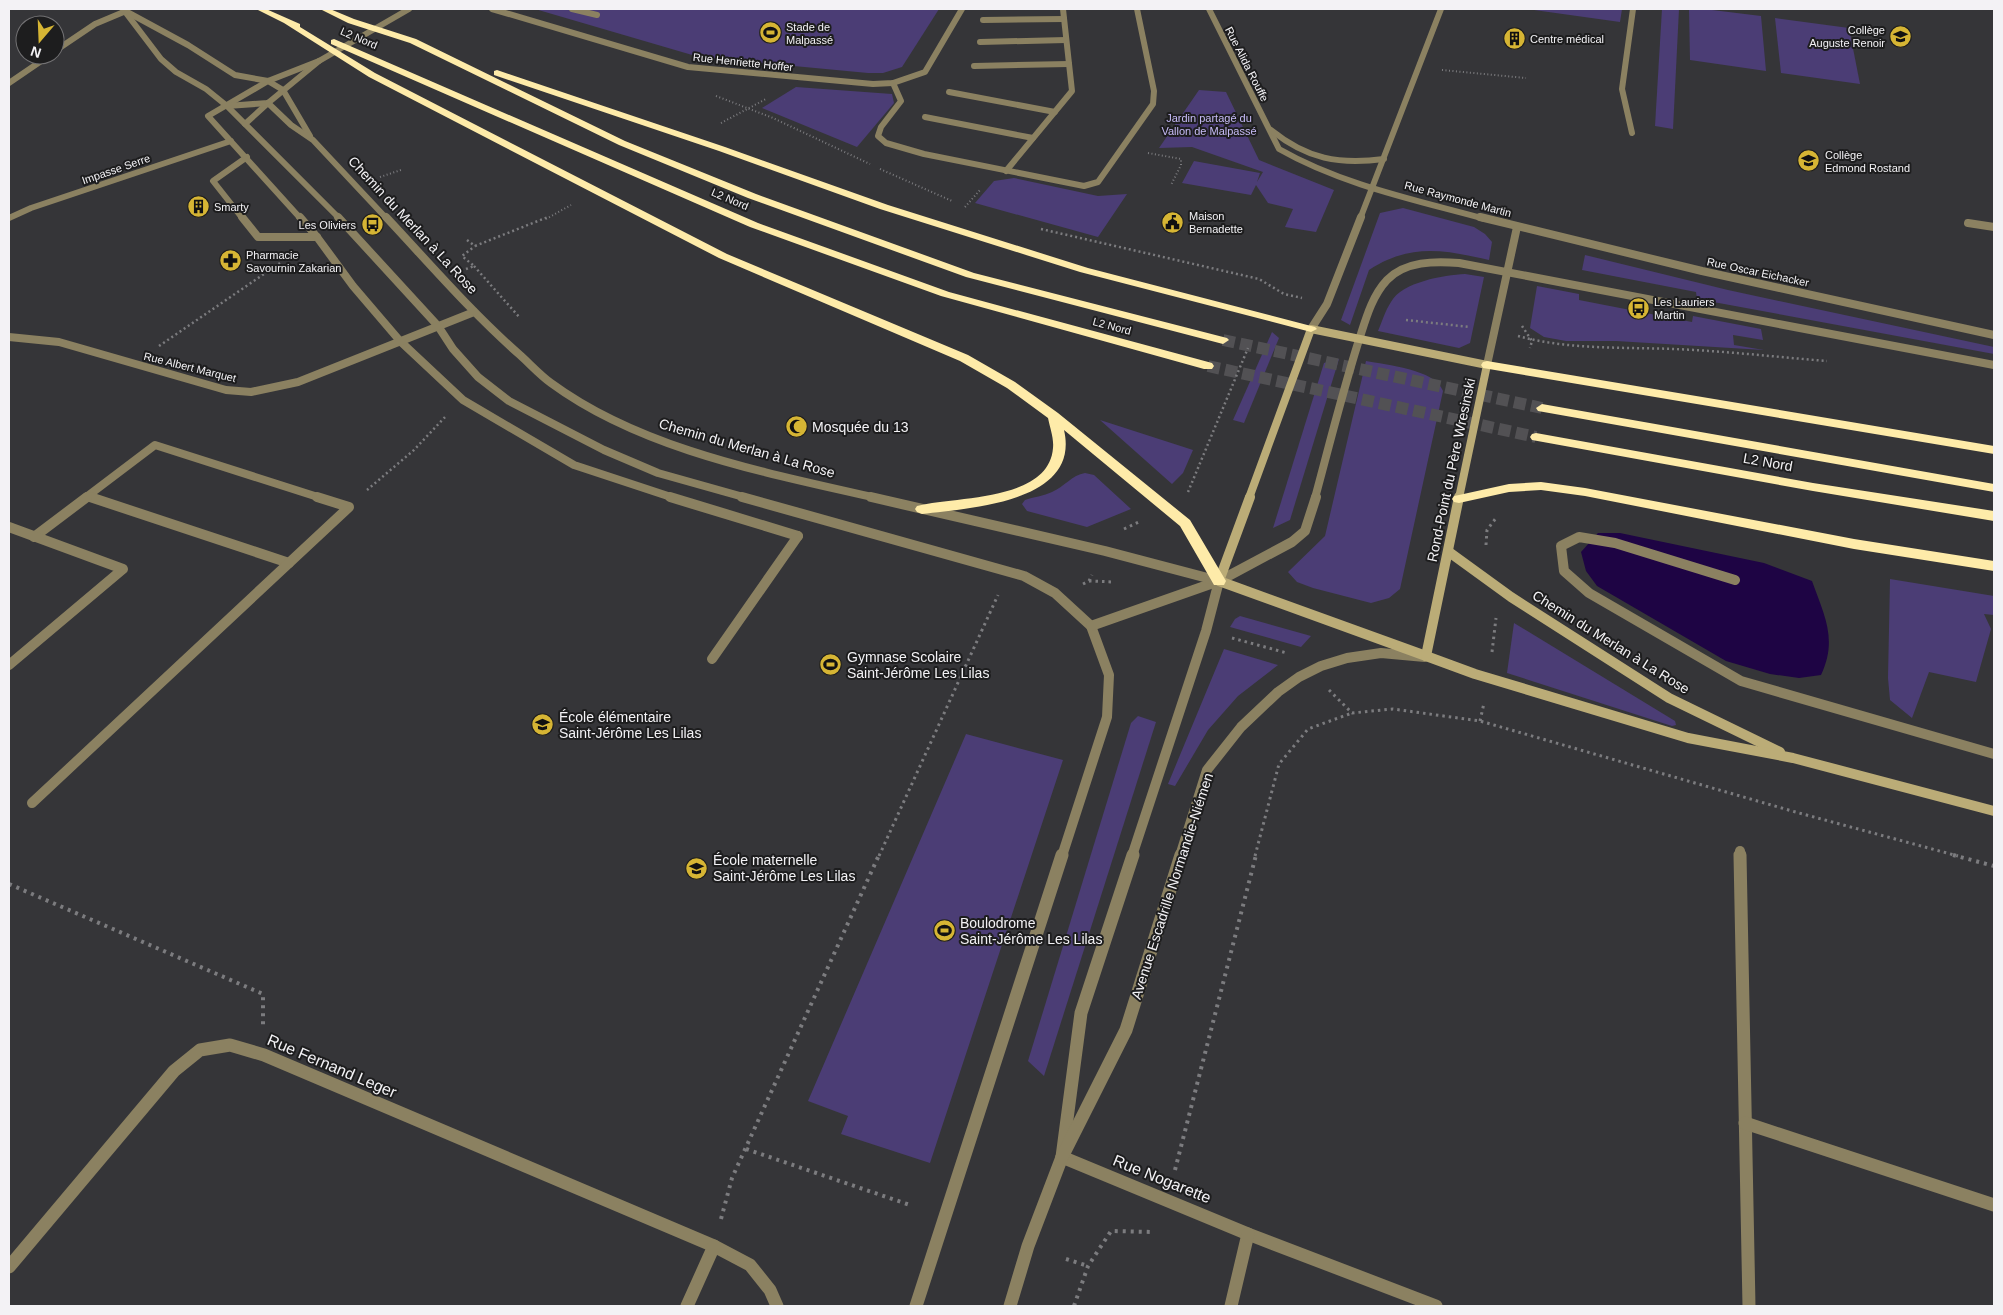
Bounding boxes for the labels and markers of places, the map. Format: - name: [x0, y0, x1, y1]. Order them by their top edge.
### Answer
- sports icon: Stade de Malpassé: [758, 21, 782, 45]
- place label: Stade de Malpassé: [786, 21, 833, 46]
- place label: Collège Auguste Renoir: [1809, 24, 1885, 49]
- school or university icon: Collège Auguste Renoir: [1889, 24, 1913, 48]
- building icon: Centre médical: [1502, 27, 1526, 51]
- place label: Centre médical: [1530, 33, 1604, 45]
- school or university icon: Collège Edmond Rostand: [1797, 149, 1821, 173]
- place label: Collège Edmond Rostand: [1825, 149, 1910, 174]
- building icon: Smarty: [186, 195, 210, 219]
- place label: Smarty: [214, 201, 249, 213]
- public building icon: Maison Bernadette: [1161, 210, 1185, 234]
- place label: Maison Bernadette: [1189, 210, 1243, 235]
- bus stop icon: Les Oliviers: [360, 213, 384, 237]
- place label: Les Oliviers: [299, 219, 356, 231]
- pharmacy icon: Pharmacie Savournin Zakarian: [218, 249, 242, 273]
- place label: Pharmacie Savournin Zakarian: [246, 249, 341, 274]
- bus stop icon: Les Lauriers Martin: [1626, 296, 1650, 320]
- place label: Les Lauriers Martin: [1654, 296, 1715, 321]
- mosque icon: Mosquée du 13: [784, 415, 808, 439]
- place label: Mosquée du 13: [812, 419, 909, 435]
- place label: Gymnase Scolaire Saint-Jérôme Les Lilas: [847, 649, 989, 681]
- sports icon: Gymnase Scolaire Saint-Jérôme Les Lilas: [819, 653, 843, 677]
- place label: École élémentaire Saint-Jérôme Les Lilas: [559, 709, 701, 741]
- school or university icon: École élémentaire Saint-Jérôme Les Lilas: [531, 713, 555, 737]
- place label: École maternelle Saint-Jérôme Les Lilas: [713, 852, 855, 884]
- school or university icon: École maternelle Saint-Jérôme Les Lilas: [685, 856, 709, 880]
- place label: Boulodrome Saint-Jérôme Les Lilas: [960, 915, 1102, 947]
- sports icon: Boulodrome Saint-Jérôme Les Lilas: [932, 919, 956, 943]

